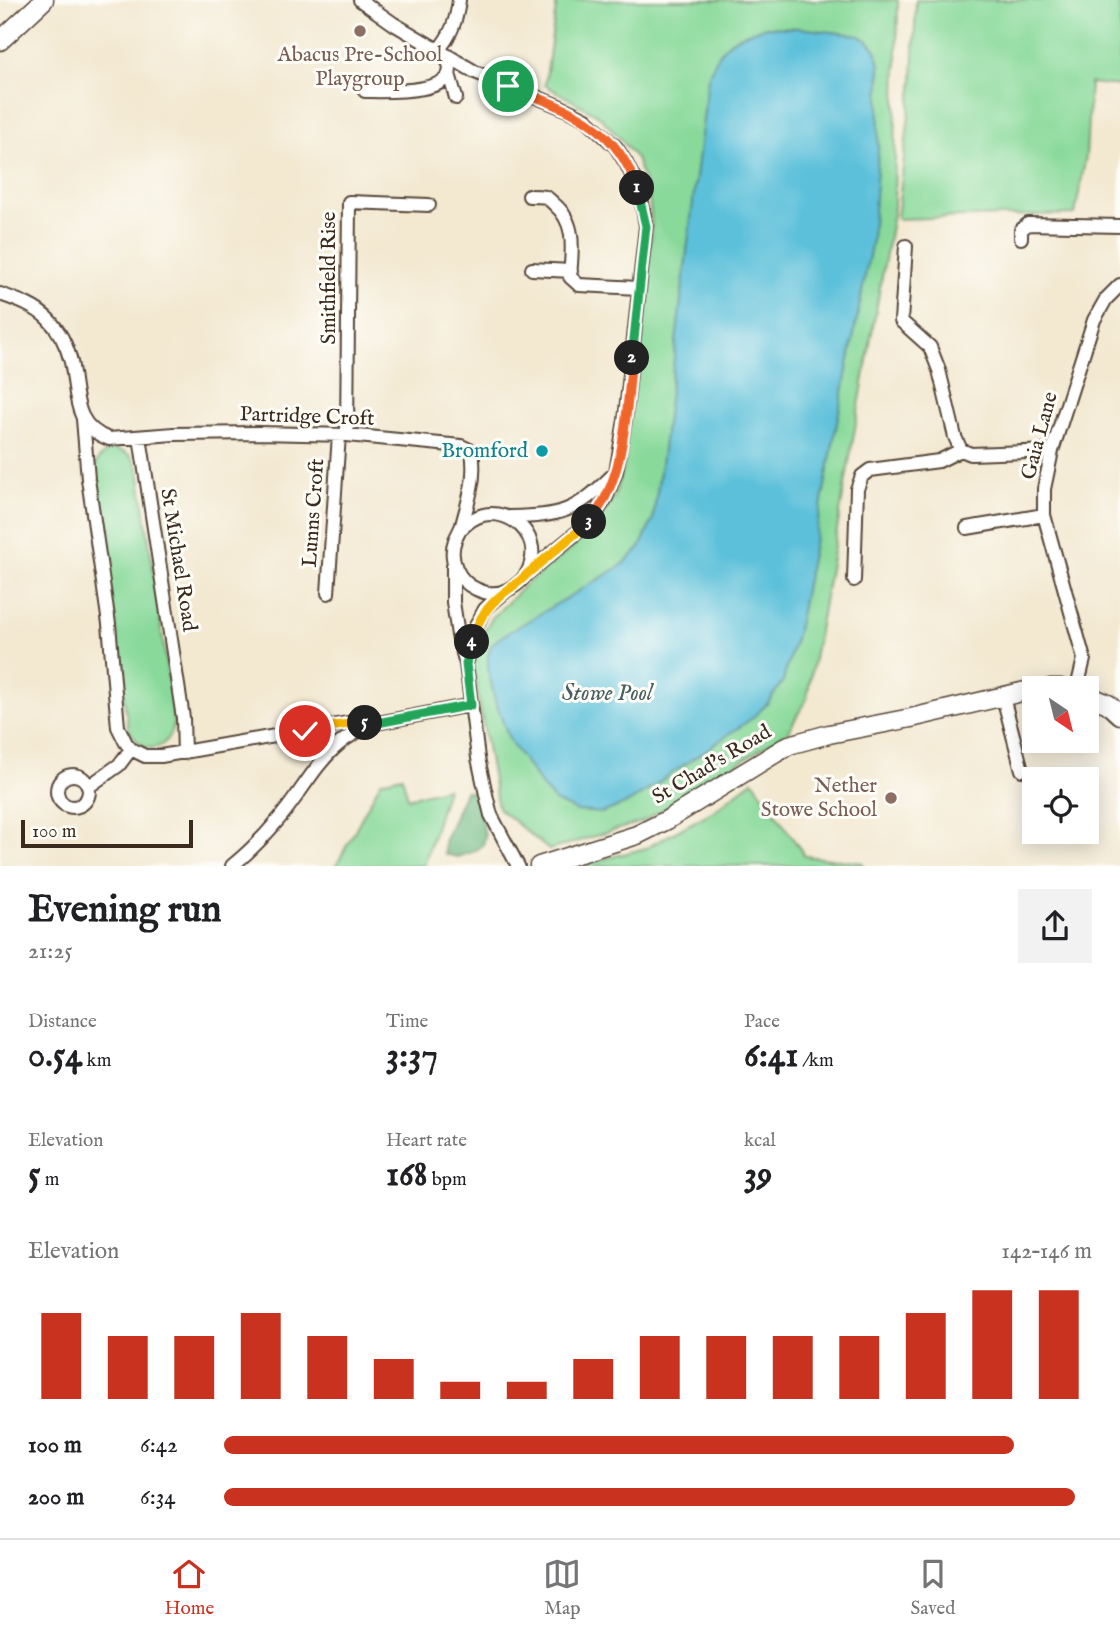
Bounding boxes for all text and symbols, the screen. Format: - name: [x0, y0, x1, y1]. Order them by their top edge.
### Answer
- marker: Abacus Pre-School Playgroup: [352, 23, 368, 39]
- place label: Abacus Pre-School Playgroup: [277, 42, 443, 93]
- pin: [478, 56, 538, 116]
- icon: arrive: [489, 67, 527, 105]
- pin: 1: [620, 170, 654, 206]
- text: 1: [633, 175, 640, 199]
- street label: Smithfield Rise: [316, 211, 343, 344]
- pin: 2: [614, 340, 650, 376]
- text: 2: [627, 345, 636, 369]
- street label: Gaia Lane: [1015, 389, 1065, 483]
- street label: Partridge Croft: [239, 401, 375, 433]
- place label: Bromford: [441, 438, 529, 465]
- marker: Bromford: [534, 443, 550, 459]
- street label: Lunns Croft: [297, 458, 331, 568]
- street label: St Michael Road: [153, 486, 203, 634]
- pin: 3: [572, 504, 606, 540]
- text: 3: [585, 509, 592, 533]
- pin: 4: [454, 624, 490, 660]
- text: 4: [467, 629, 476, 653]
- north arrow: [1022, 676, 1099, 752]
- map controls: [1022, 676, 1099, 844]
- water label: Stowe Pool: [562, 679, 654, 708]
- pin: [275, 701, 335, 761]
- pin: 5: [348, 706, 382, 740]
- text: 5: [361, 710, 368, 734]
- icon: check: [286, 712, 324, 750]
- street label: St Chad's Road: [648, 718, 777, 811]
- button: locate: [1022, 767, 1099, 844]
- place label: Nether Stowe School: [761, 773, 877, 824]
- marker: Nether Stowe School: [883, 790, 899, 806]
- scale bar: [21, 817, 192, 849]
- text: 100 m: [32, 820, 76, 844]
- text: Evening run: [28, 887, 222, 935]
- button: share: [1018, 889, 1092, 963]
- text: 21:25: [28, 937, 72, 966]
- text: Distance: [28, 1010, 97, 1034]
- text: Time: [386, 1010, 428, 1034]
- text: Pace: [744, 1010, 780, 1034]
- text: 0.54: [28, 1034, 82, 1079]
- text: 3:37: [386, 1034, 438, 1079]
- text: 6:41: [744, 1034, 798, 1079]
- text: km: [82, 1049, 111, 1073]
- text: /km: [798, 1049, 834, 1073]
- text: Elevation: [28, 1129, 103, 1153]
- text: Heart rate: [386, 1129, 467, 1153]
- text: kcal: [744, 1129, 776, 1153]
- text: 5: [28, 1153, 41, 1198]
- text: 168: [386, 1153, 428, 1198]
- text: 39: [744, 1153, 772, 1198]
- text: m: [41, 1168, 60, 1192]
- text: bpm: [428, 1168, 467, 1192]
- text: Elevation: [28, 1237, 119, 1266]
- text: 142–146 m: [1001, 1237, 1092, 1266]
- text: 100 m: [28, 1431, 82, 1460]
- text: 6:42: [140, 1431, 178, 1460]
- text: 200 m: [28, 1483, 84, 1512]
- text: 6:34: [140, 1483, 176, 1512]
- tab: Home: [165, 1555, 214, 1621]
- tab: Map: [543, 1555, 581, 1621]
- tab: Saved: [910, 1555, 955, 1621]

